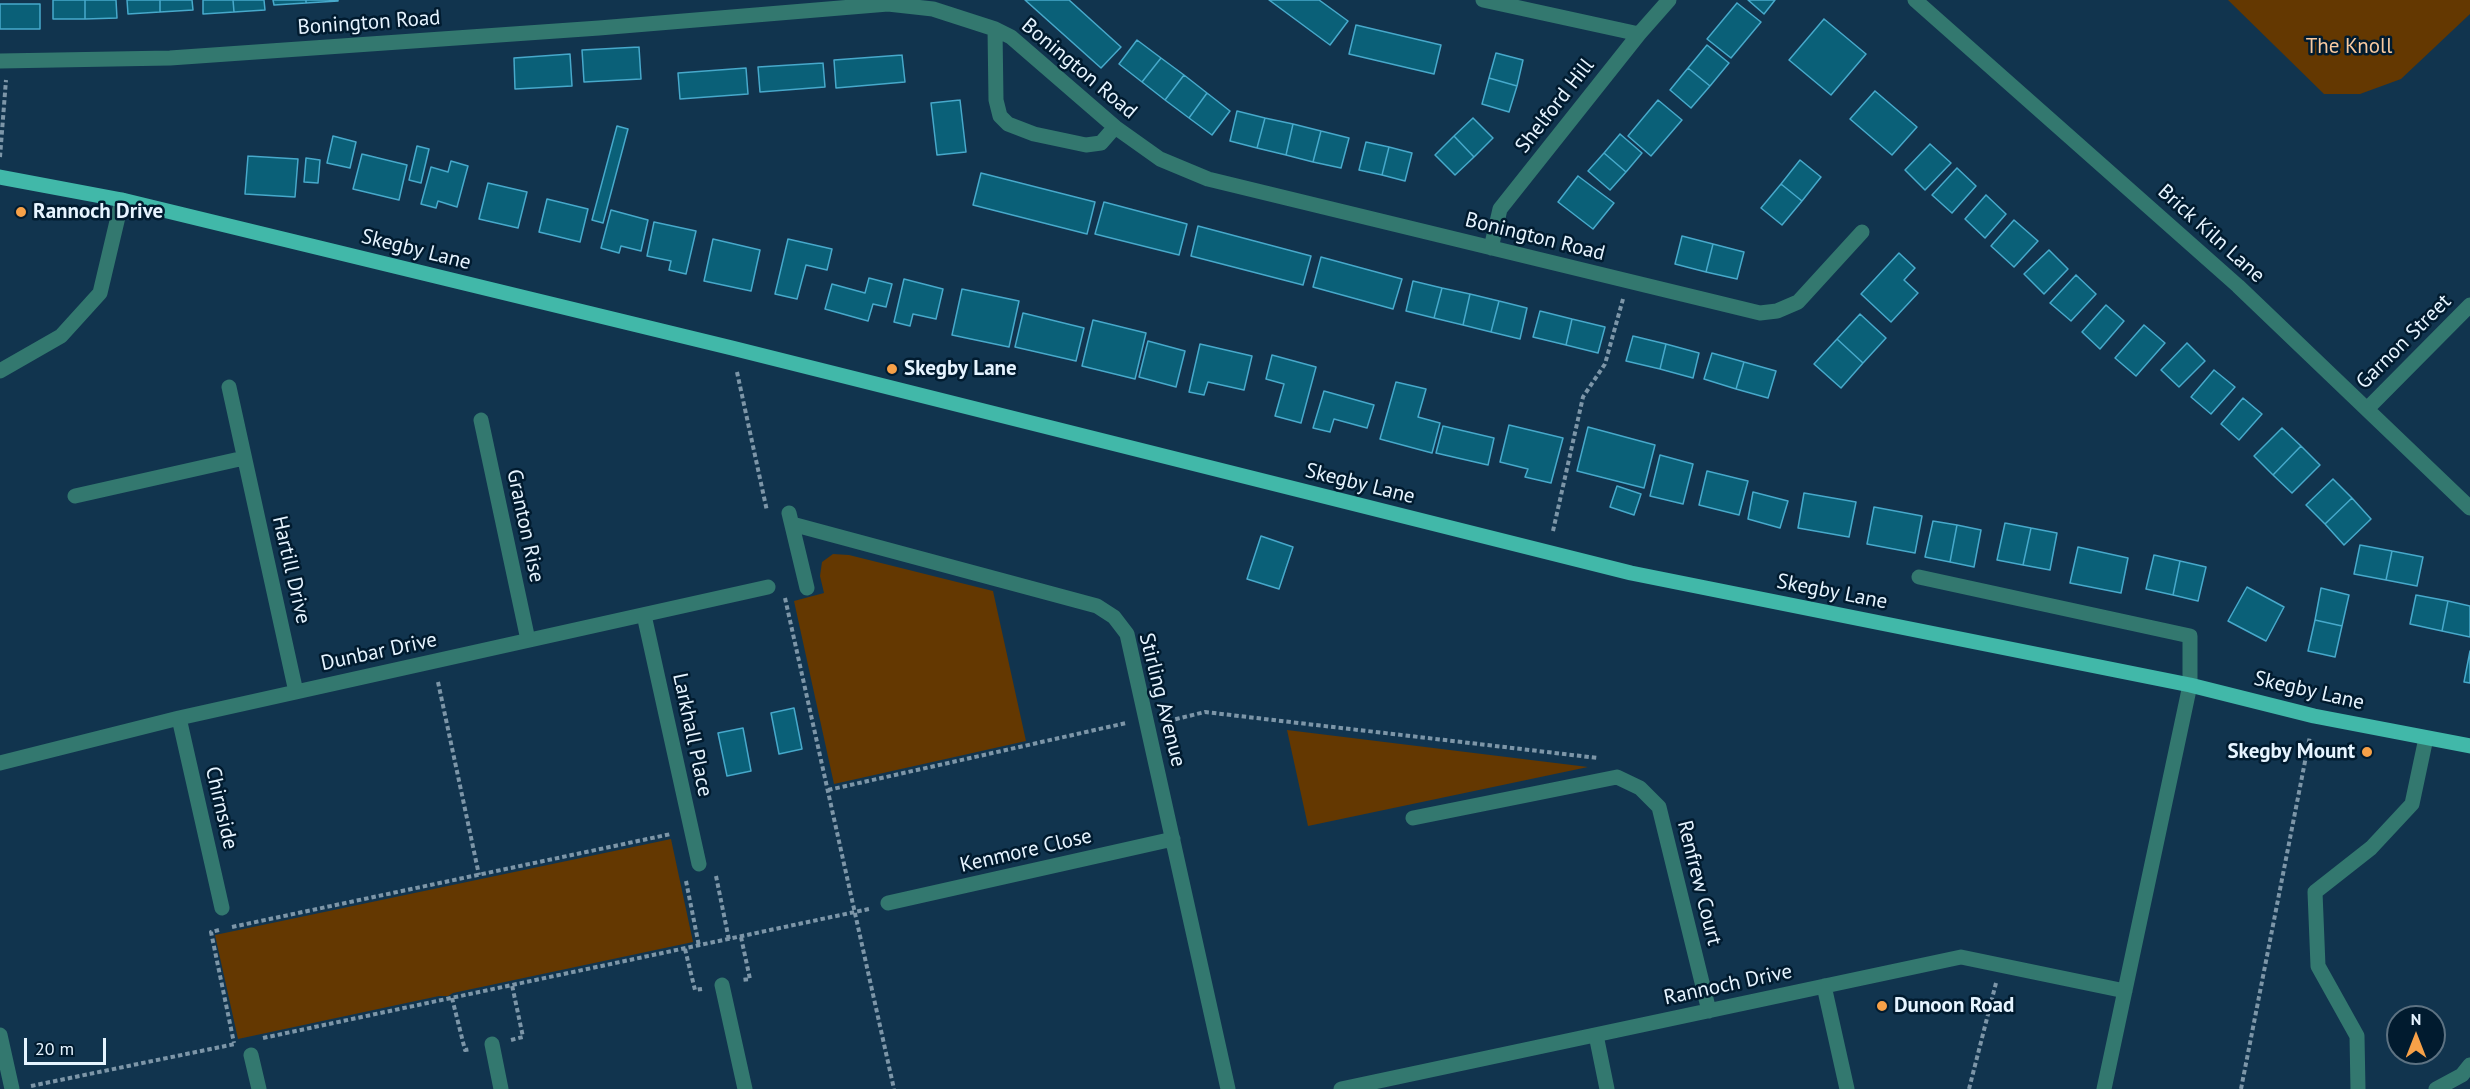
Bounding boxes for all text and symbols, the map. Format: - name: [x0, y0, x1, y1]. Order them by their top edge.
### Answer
- street label: Bonington Road: [297, 5, 441, 41]
- street label: Bonington Road: [1016, 13, 1142, 125]
- park label: The Knoll: [2306, 34, 2392, 60]
- street label: Shelford Hill: [1510, 54, 1600, 158]
- street label: Brick Kiln Lane: [2152, 180, 2270, 288]
- place label: Rannoch Drive: [33, 199, 163, 225]
- marker: Rannoch Drive: [14, 205, 28, 219]
- street label: Bonington Road: [1463, 207, 1607, 267]
- street label: Skegby Lane: [359, 224, 473, 276]
- street label: Garnon Street: [2351, 289, 2457, 395]
- place label: Skegby Lane: [904, 356, 1017, 382]
- marker: Skegby Lane: [885, 362, 899, 376]
- street label: Skegby Lane: [1303, 458, 1417, 510]
- street label: Granton Rise: [501, 467, 549, 585]
- street label: Hartill Drive: [266, 514, 316, 626]
- street label: Skegby Lane: [1775, 569, 1889, 615]
- street label: Dunbar Drive: [319, 627, 439, 677]
- street label: Stirling Avenue: [1133, 631, 1191, 769]
- street label: Skegby Lane: [2252, 666, 2366, 716]
- street label: Larkhall Place: [667, 671, 717, 799]
- place label: Skegby Mount: [2227, 739, 2355, 765]
- marker: Skegby Mount: [2360, 745, 2374, 759]
- street label: Chirnside: [199, 764, 243, 852]
- street label: Renfrew Court: [1671, 818, 1727, 948]
- street label: Kenmore Close: [958, 824, 1094, 878]
- street label: Rannoch Drive: [1662, 959, 1794, 1011]
- place label: Dunoon Road: [1894, 993, 2014, 1019]
- marker: Dunoon Road: [1875, 999, 1889, 1013]
- north arrow: [2386, 1005, 2446, 1065]
- text: N: [2411, 1009, 2421, 1029]
- scale bar: [27, 1026, 110, 1064]
- text: 20 m: [35, 1037, 74, 1060]

